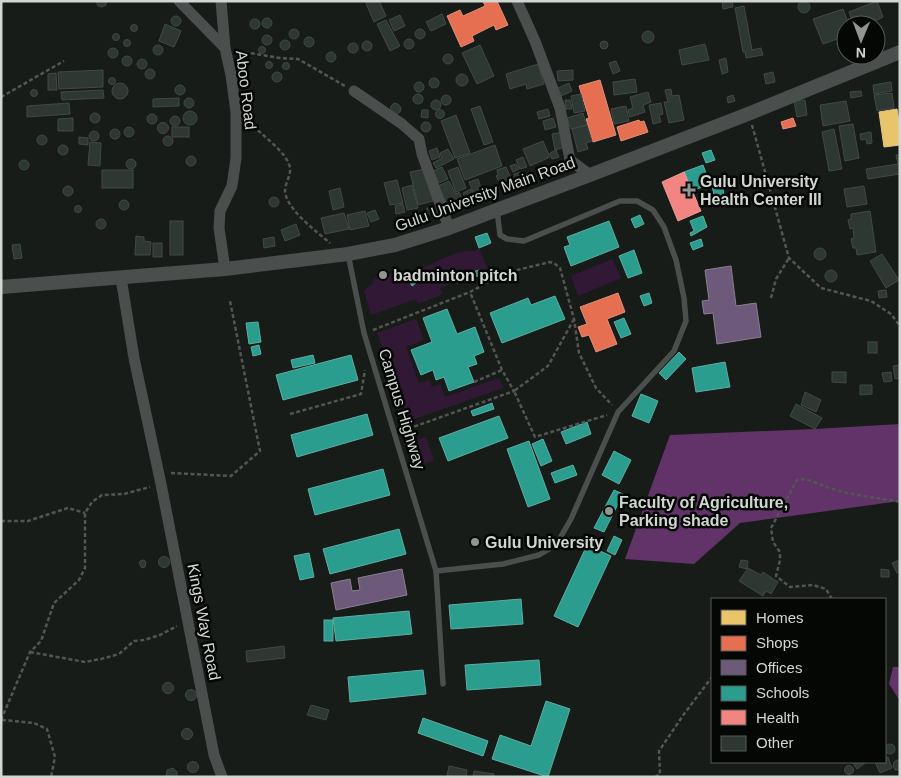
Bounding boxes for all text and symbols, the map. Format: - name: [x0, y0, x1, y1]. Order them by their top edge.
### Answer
- north arrow: [836, 15, 886, 65]
- text: N: [856, 45, 866, 61]
- street label: Aboo Road: [233, 49, 259, 131]
- street label: Gulu University Main Road: [393, 153, 577, 235]
- place label: Gulu University Health Center III: [700, 173, 822, 208]
- marker: Gulu University Health Center III: [682, 183, 696, 197]
- place label: badminton pitch: [393, 267, 517, 284]
- marker: badminton pitch: [377, 269, 389, 281]
- street label: Campus Highway: [376, 347, 428, 471]
- place label: Faculty of Agriculture, Parking shade: [619, 494, 788, 529]
- marker: Faculty of Agriculture, Parking shade: [603, 505, 615, 517]
- place label: Gulu University: [485, 534, 603, 551]
- marker: Gulu University: [469, 536, 481, 548]
- street label: Kings Way Road: [184, 562, 224, 682]
- legend: [711, 598, 886, 763]
- text: Homes: [756, 609, 804, 626]
- text: Shops: [756, 634, 799, 651]
- text: Offices: [756, 659, 802, 676]
- text: Schools: [756, 684, 809, 701]
- text: Health: [756, 709, 799, 726]
- text: Other: [756, 734, 794, 751]

